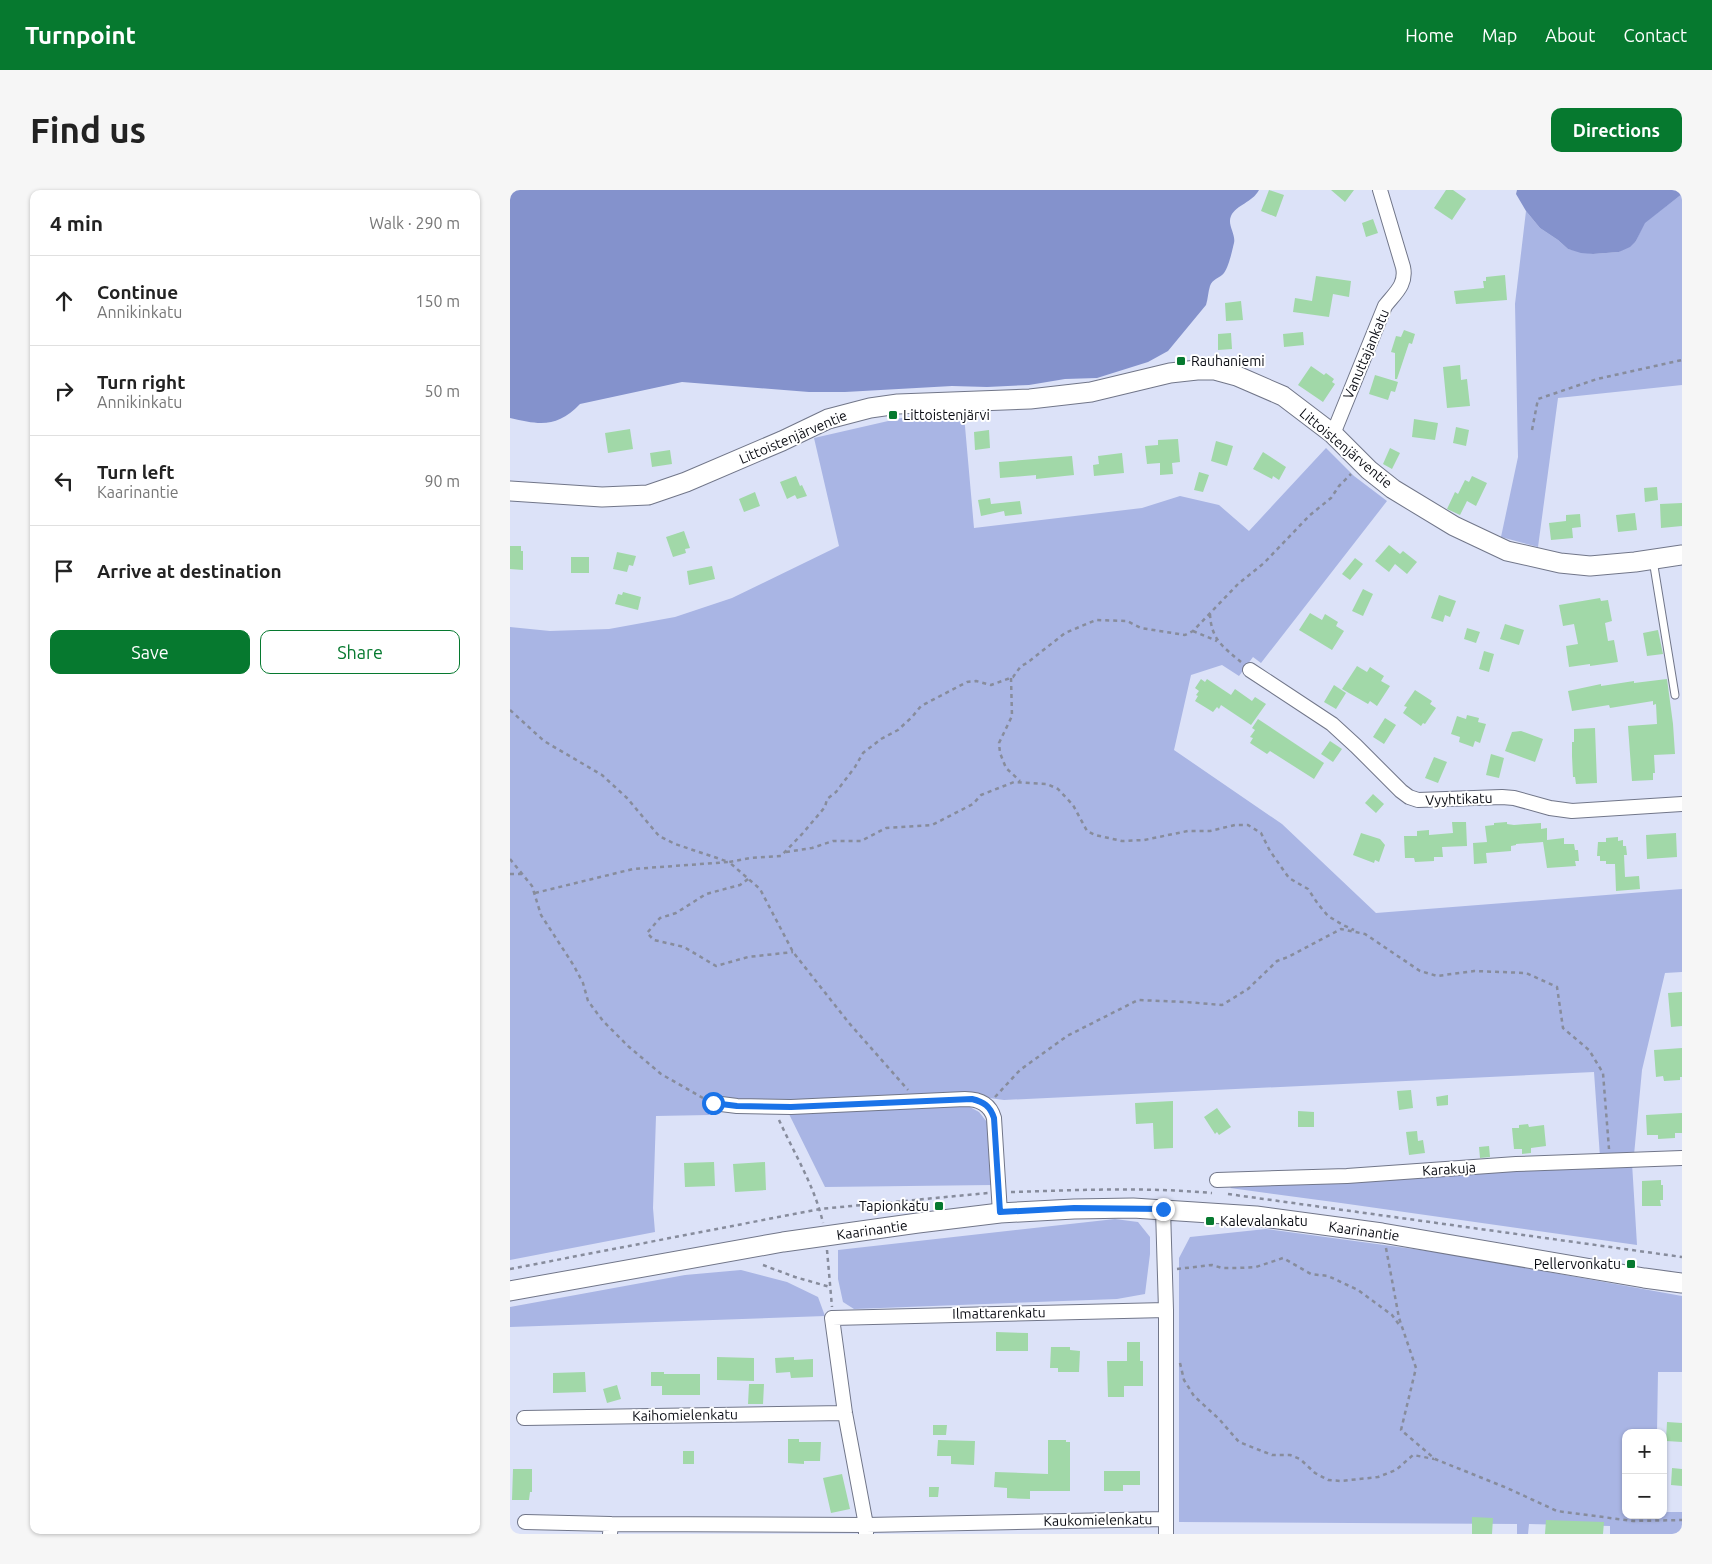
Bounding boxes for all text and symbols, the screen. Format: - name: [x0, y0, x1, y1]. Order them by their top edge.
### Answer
- text: Turnpoint: [25, 22, 136, 49]
- text: Home: [1405, 25, 1454, 45]
- text: Map: [1482, 25, 1517, 45]
- text: About: [1545, 25, 1595, 45]
- text: Contact: [1623, 25, 1687, 45]
- button: Directions: [1551, 108, 1682, 152]
- text: Find us: [30, 110, 146, 150]
- text: 4 min: [50, 211, 103, 235]
- text: Walk · 290 m: [369, 214, 460, 232]
- text: Continue: [97, 281, 178, 303]
- icon: ahead: [50, 287, 78, 315]
- text: 150 m: [415, 292, 460, 310]
- text: Annikinkatu: [97, 303, 182, 321]
- street label: Vanuttajankatu: [1340, 307, 1392, 401]
- place label: Rauhaniemi: [1191, 353, 1265, 369]
- marker: Rauhaniemi: [1175, 355, 1187, 367]
- text: Turn right: [97, 371, 185, 393]
- icon: right: [50, 377, 78, 405]
- text: 50 m: [424, 382, 460, 400]
- text: Annikinkatu: [97, 393, 182, 411]
- street label: Littoistenjärventie: [1297, 405, 1395, 491]
- street label: Littoistenjärventie: [737, 407, 849, 467]
- place label: Littoistenjärvi: [903, 407, 990, 423]
- marker: Littoistenjärvi: [887, 409, 899, 421]
- text: Turn left: [97, 461, 175, 483]
- icon: left: [50, 467, 78, 495]
- text: 90 m: [424, 472, 460, 490]
- text: Kaarinantie: [97, 483, 179, 501]
- icon: arrive: [50, 557, 78, 585]
- text: Arrive at destination: [97, 560, 282, 582]
- button: Save: [50, 630, 250, 674]
- button: Share: [260, 630, 460, 674]
- street label: Vyyhtikatu: [1425, 790, 1493, 808]
- route start: [702, 1092, 725, 1115]
- street label: Karakuja: [1422, 1159, 1476, 1179]
- place label: Tapionkatu: [859, 1198, 929, 1214]
- route end: [1152, 1198, 1175, 1221]
- marker: Tapionkatu: [933, 1200, 945, 1212]
- place label: Kalevalankatu: [1220, 1213, 1308, 1229]
- marker: Kalevalankatu: [1204, 1215, 1216, 1227]
- street label: Kaarinantie: [836, 1217, 908, 1243]
- street label: Kaarinantie: [1328, 1218, 1400, 1244]
- place label: Pellervonkatu: [1534, 1256, 1621, 1272]
- marker: Pellervonkatu: [1625, 1258, 1637, 1270]
- street label: Ilmattarenkatu: [952, 1304, 1046, 1322]
- street label: Kaihomielenkatu: [632, 1406, 738, 1424]
- map controls: [1622, 1429, 1667, 1519]
- button: +: [1622, 1429, 1667, 1474]
- button: −: [1622, 1474, 1667, 1519]
- street label: Kaukomielenkatu: [1043, 1511, 1153, 1529]

